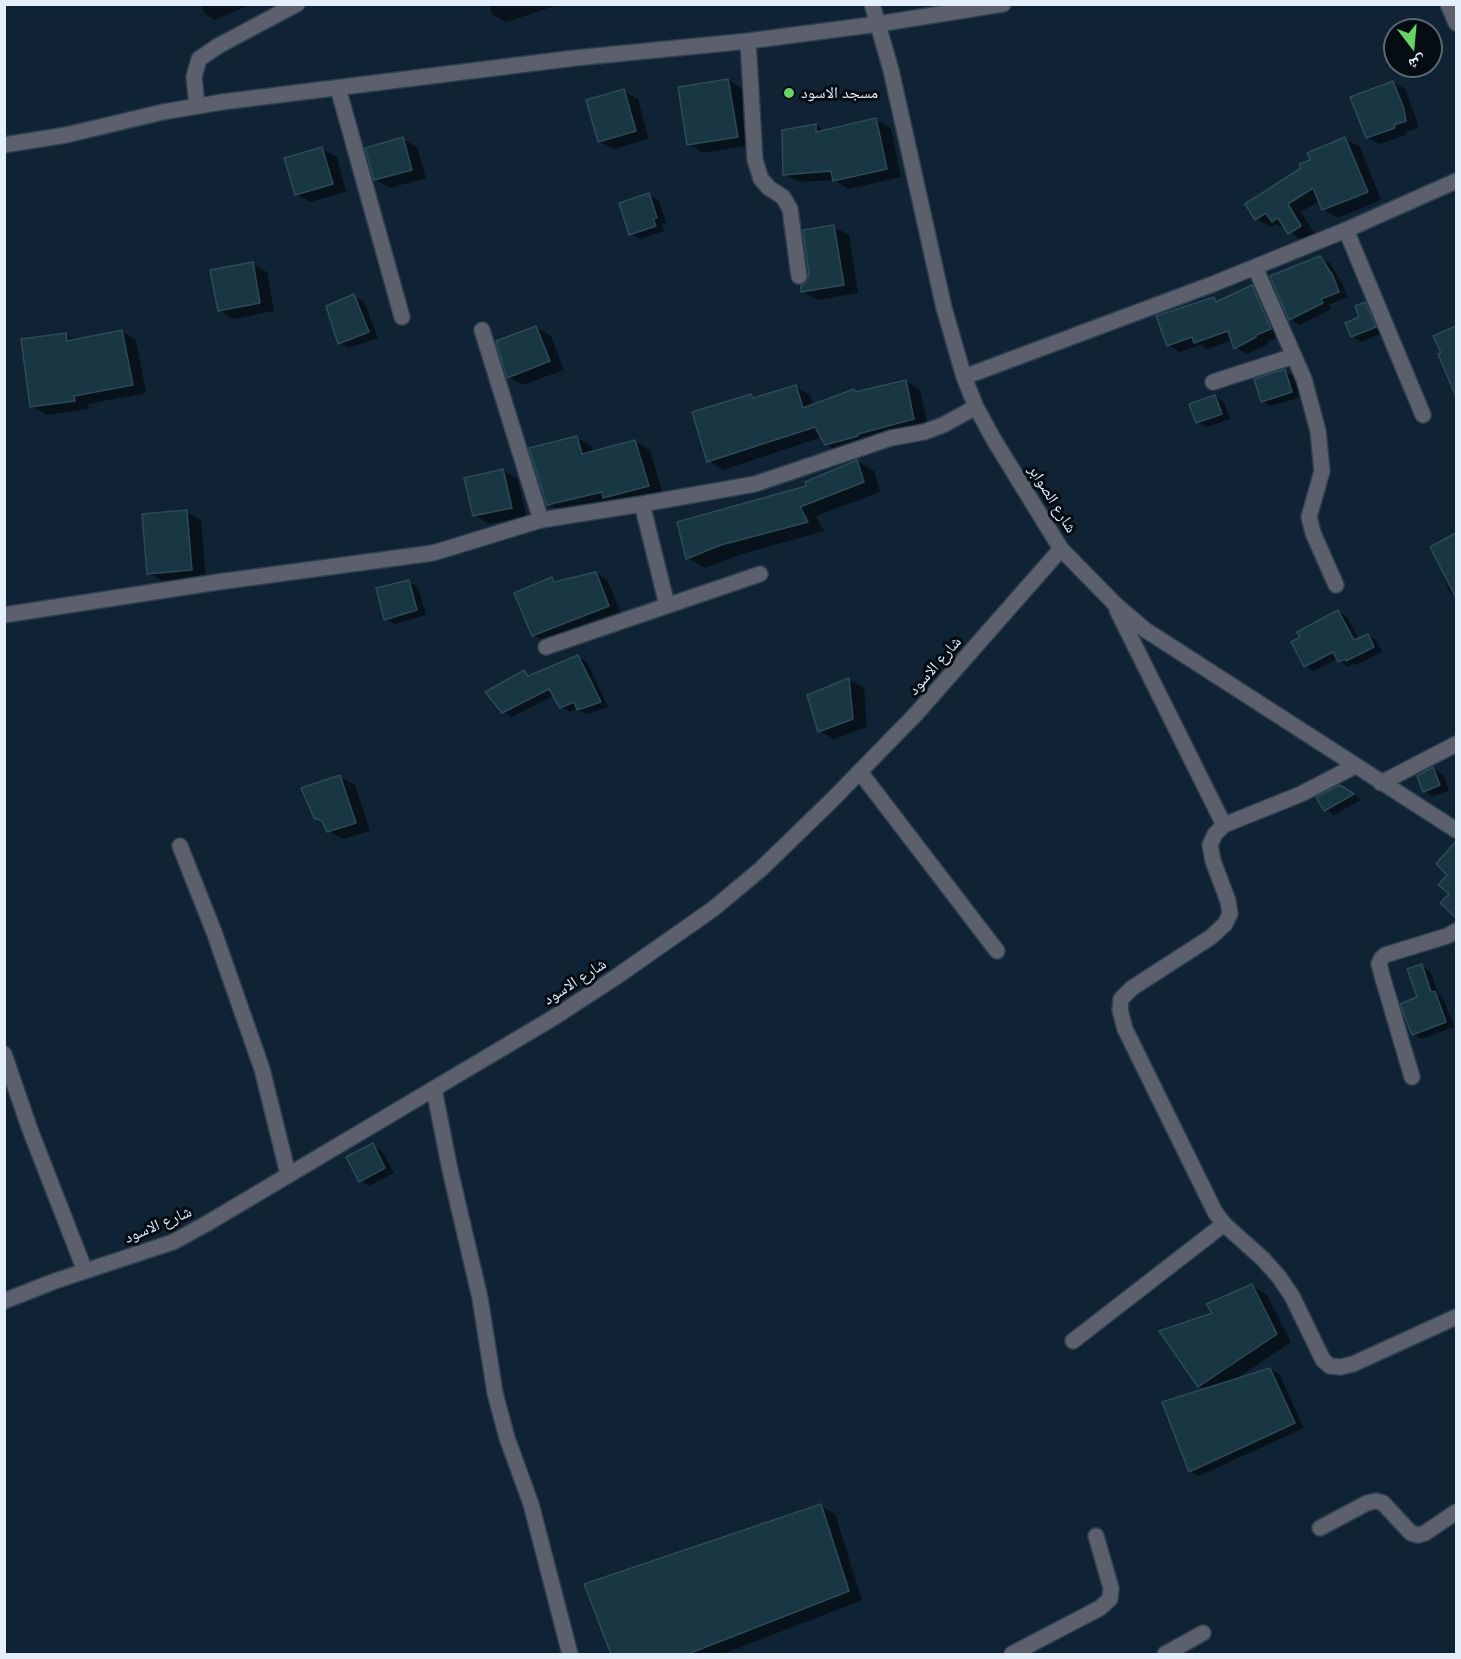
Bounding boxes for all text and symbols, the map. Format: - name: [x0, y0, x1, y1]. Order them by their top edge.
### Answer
- north arrow: [1383, 18, 1443, 78]
- text: ش: [1406, 50, 1429, 76]
- place label: مسجد الاسود: [801, 83, 878, 103]
- marker: مسجد الاسود: [782, 86, 796, 100]
- street label: شارع الصوابر: [1024, 462, 1080, 536]
- street label: شارع الاسود: [904, 633, 966, 699]
- street label: شارع الاسود: [540, 955, 610, 1009]
- street label: شارع الاسود: [121, 1202, 195, 1248]

